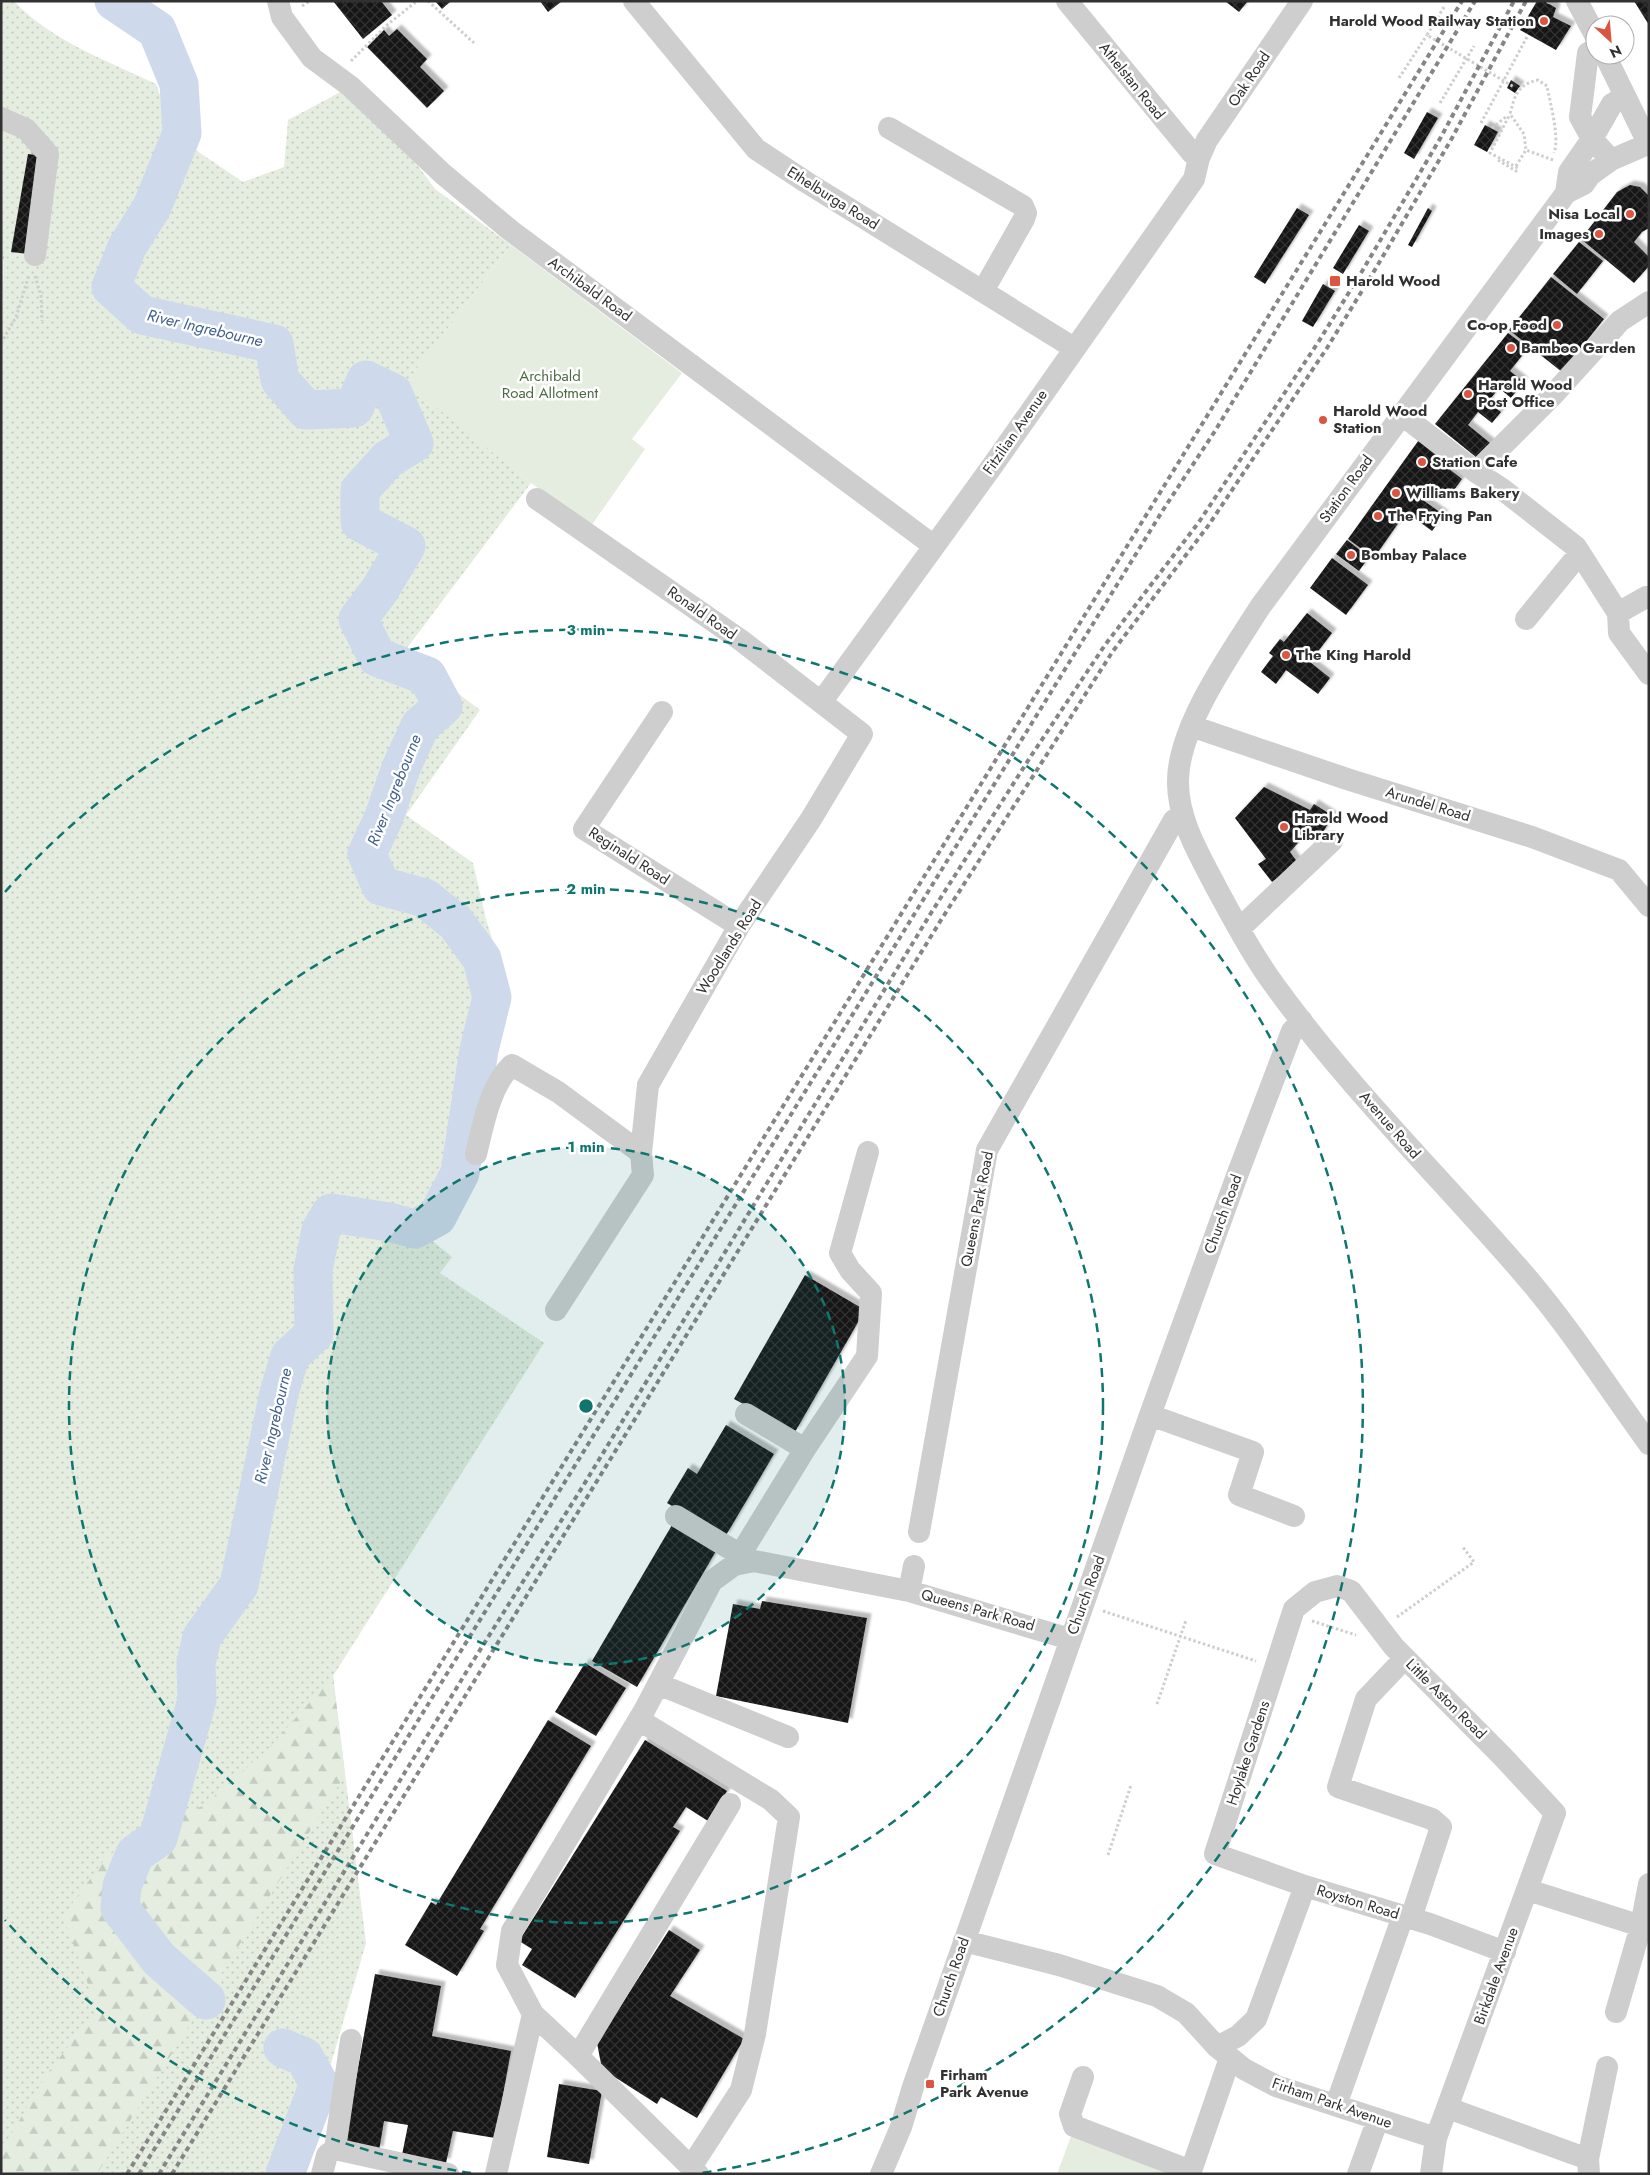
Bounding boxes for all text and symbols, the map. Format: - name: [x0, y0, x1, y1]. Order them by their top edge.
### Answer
- place label: Harold Wood Railway Station: [1329, 10, 1534, 32]
- marker: Harold Wood Railway Station: [1538, 15, 1550, 27]
- north arrow: [1585, 15, 1635, 65]
- street label: Athelstan Road: [1094, 37, 1170, 125]
- text: N: [1606, 40, 1625, 63]
- street label: Oak Road: [1222, 47, 1276, 111]
- street label: Ethelburga Road: [783, 161, 883, 235]
- place label: Nisa Local: [1548, 203, 1620, 225]
- marker: Nisa Local: [1624, 208, 1636, 220]
- place label: Images: [1539, 223, 1589, 245]
- marker: Images: [1593, 228, 1605, 240]
- street label: Archibald Road: [544, 251, 636, 327]
- place label: Harold Wood: [1346, 270, 1440, 292]
- marker: Harold Wood: [1328, 274, 1342, 288]
- water label: River Ingrebourne: [145, 303, 265, 353]
- place label: Co-op Food: [1467, 314, 1547, 336]
- marker: Co-op Food: [1551, 319, 1563, 331]
- place label: Bamboo Garden: [1521, 337, 1636, 359]
- marker: Bamboo Garden: [1505, 342, 1517, 354]
- park label: Archibald Road Allotment: [502, 365, 599, 404]
- place label: Harold Wood Post Office: [1478, 374, 1572, 413]
- street label: Fitzilian Avenue: [977, 385, 1053, 479]
- marker: Harold Wood Post Office: [1462, 388, 1474, 400]
- place label: Harold Wood Station: [1333, 400, 1427, 439]
- marker: Harold Wood Station: [1317, 414, 1329, 426]
- street label: Station Road: [1314, 450, 1378, 528]
- place label: Station Cafe: [1432, 451, 1518, 473]
- marker: Station Cafe: [1416, 456, 1428, 468]
- place label: Williams Bakery: [1406, 482, 1520, 504]
- marker: Williams Bakery: [1390, 487, 1402, 499]
- place label: The Frying Pan: [1388, 505, 1493, 527]
- marker: The Frying Pan: [1372, 510, 1384, 522]
- place label: Bombay Palace: [1361, 544, 1467, 566]
- marker: Bombay Palace: [1345, 549, 1357, 561]
- street label: Ronald Road: [663, 581, 741, 645]
- text: 3 min: [567, 619, 605, 641]
- place label: The King Harold: [1296, 644, 1411, 666]
- marker: The King Harold: [1280, 649, 1292, 661]
- water label: River Ingrebourne: [361, 731, 427, 849]
- street label: Arundel Road: [1383, 781, 1473, 827]
- place label: Harold Wood Library: [1294, 807, 1388, 846]
- marker: Harold Wood Library: [1278, 821, 1290, 833]
- street label: Reginald Road: [584, 822, 674, 890]
- text: 2 min: [566, 878, 606, 900]
- street label: Woodlands Road: [691, 895, 767, 999]
- street label: Avenue Road: [1354, 1086, 1426, 1164]
- text: 1 min: [567, 1136, 605, 1158]
- street label: Queens Park Road: [955, 1149, 999, 1269]
- street label: Church Road: [1198, 1171, 1248, 1257]
- water label: River Ingrebourne: [248, 1366, 298, 1486]
- centre of rings: [577, 1397, 595, 1415]
- street label: Church Road: [1061, 1552, 1111, 1638]
- street label: Queens Park Road: [919, 1583, 1037, 1637]
- street label: Little Aston Road: [1401, 1654, 1491, 1744]
- street label: Hoylake Gardens: [1221, 1698, 1275, 1808]
- street label: Royston Road: [1314, 1879, 1402, 1925]
- street label: Birkdale Avenue: [1468, 1924, 1524, 2028]
- street label: Church Road: [927, 1934, 975, 2020]
- place label: Firham Park Avenue: [940, 2064, 1029, 2103]
- street label: Firham Park Avenue: [1269, 2072, 1395, 2134]
- marker: Firham Park Avenue: [924, 2078, 936, 2090]

